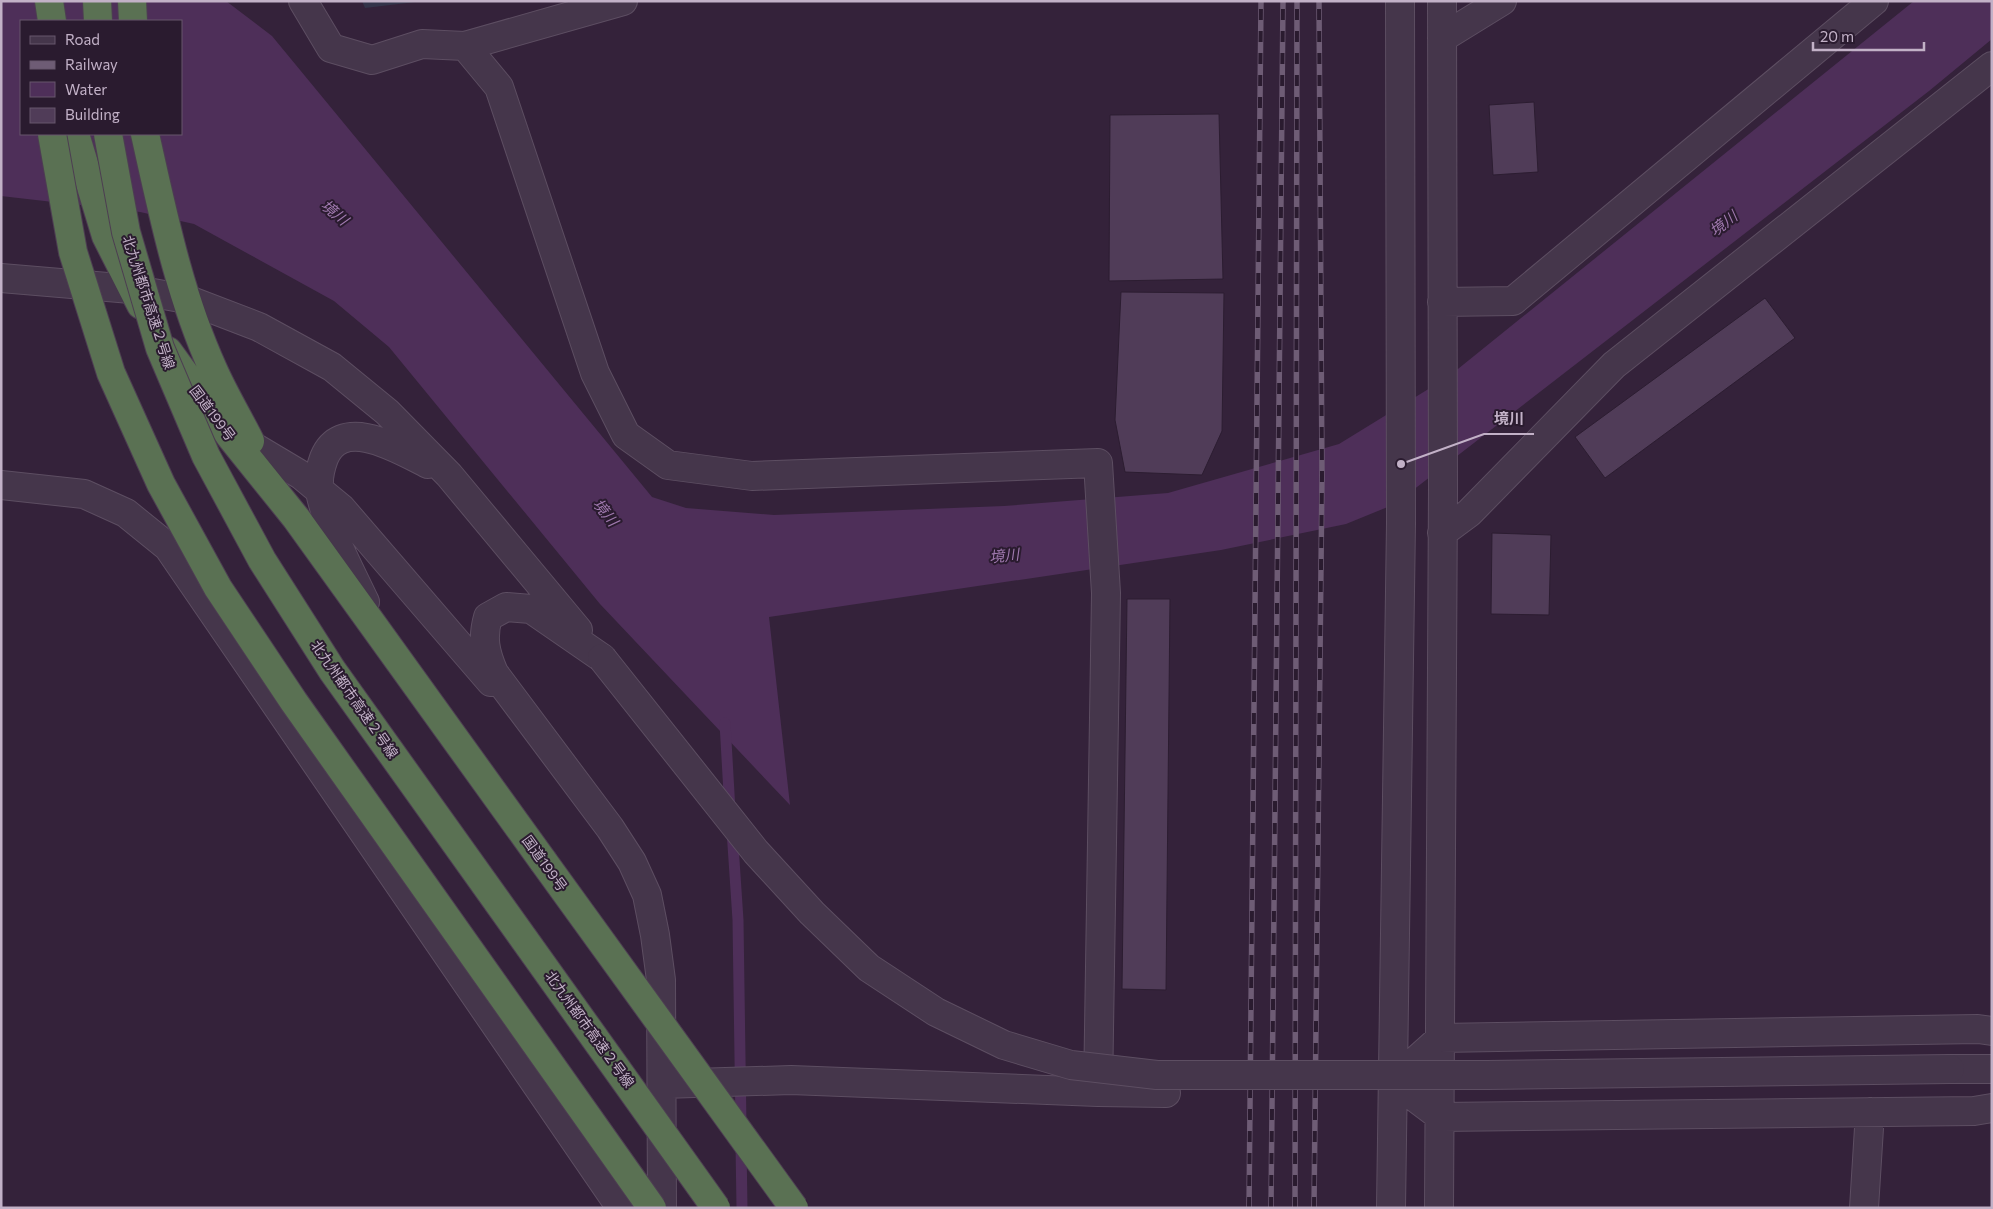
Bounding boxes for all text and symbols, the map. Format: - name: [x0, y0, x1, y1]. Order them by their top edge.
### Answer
- legend: [20, 20, 182, 135]
- scale bar: [1813, 20, 1924, 52]
- text: 20 m: [1820, 27, 1854, 45]
- text: Road: [65, 30, 100, 48]
- text: Railway: [65, 55, 118, 73]
- text: Water: [65, 80, 107, 98]
- text: Building: [65, 105, 120, 123]
- water label: 境川: [318, 195, 354, 230]
- water label: 境川: [1706, 205, 1742, 239]
- street label: 北九州都市高速２号線: [119, 233, 179, 371]
- street label: 国道199号: [187, 382, 239, 444]
- callout: 境川: [1484, 404, 1534, 434]
- text: 境川: [1494, 409, 1524, 427]
- water label: 境川: [590, 495, 624, 531]
- water label: 境川: [988, 544, 1022, 566]
- street label: 北九州都市高速２号線: [308, 637, 402, 761]
- street label: 国道199号: [519, 832, 571, 894]
- street label: 北九州都市高速２号線: [542, 967, 638, 1091]

